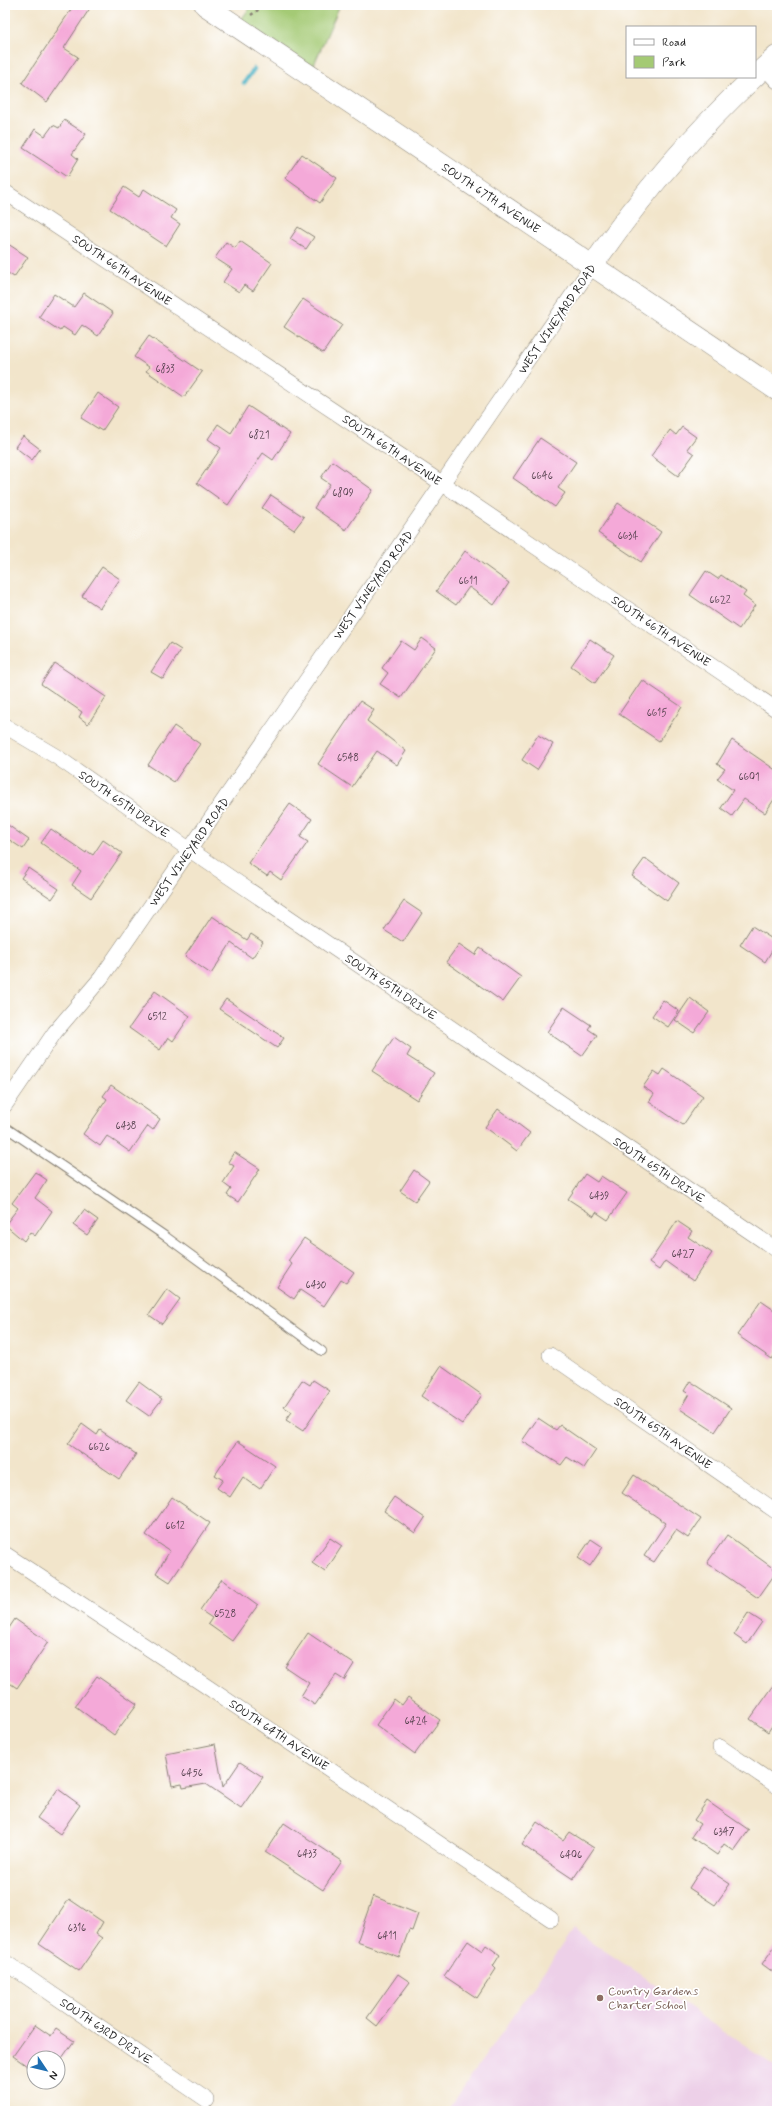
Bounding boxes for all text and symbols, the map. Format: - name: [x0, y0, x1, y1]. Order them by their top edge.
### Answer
- legend: [626, 26, 756, 78]
- text: Road: [662, 35, 686, 51]
- text: Park: [662, 55, 686, 71]
- street label: SOUTH 67TH AVENUE: [438, 160, 543, 238]
- street label: SOUTH 66TH AVENUE: [69, 232, 174, 310]
- street label: WEST VINEYARD ROAD: [515, 261, 601, 378]
- house number: 6833: [155, 362, 175, 376]
- street label: SOUTH 66TH AVENUE: [339, 412, 444, 490]
- house number: 6821: [248, 428, 270, 442]
- house number: 6646: [531, 470, 553, 483]
- house number: 6809: [332, 486, 354, 500]
- street label: WEST VINEYARD ROAD: [330, 528, 417, 643]
- house number: 6634: [618, 530, 638, 543]
- house number: 6611: [458, 575, 478, 588]
- street label: SOUTH 66TH AVENUE: [608, 593, 713, 671]
- house number: 6622: [709, 594, 731, 607]
- house number: 6615: [647, 707, 667, 720]
- house number: 6548: [337, 752, 359, 765]
- street label: SOUTH 65TH DRIVE: [75, 768, 172, 842]
- house number: 6601: [738, 771, 760, 784]
- street label: WEST VINEYARD ROAD: [146, 795, 233, 910]
- street label: SOUTH 65TH DRIVE: [342, 951, 440, 1025]
- house number: 6512: [147, 1011, 167, 1024]
- house number: 6438: [116, 1120, 136, 1133]
- street label: SOUTH 65TH DRIVE: [610, 1134, 708, 1208]
- house number: 6439: [589, 1190, 609, 1203]
- house number: 6427: [671, 1248, 695, 1261]
- house number: 6430: [306, 1279, 327, 1292]
- street label: SOUTH 65TH AVENUE: [610, 1394, 715, 1474]
- house number: 6626: [88, 1441, 110, 1454]
- house number: 6612: [165, 1520, 185, 1533]
- house number: 6528: [214, 1608, 236, 1621]
- street label: SOUTH 64TH AVENUE: [225, 1696, 331, 1775]
- house number: 6424: [405, 1715, 428, 1728]
- house number: 6456: [181, 1767, 203, 1780]
- house number: 6347: [713, 1826, 735, 1839]
- house number: 6433: [297, 1848, 317, 1861]
- house number: 6406: [560, 1849, 582, 1862]
- house number: 6316: [68, 1922, 86, 1935]
- house number: 6411: [377, 1930, 397, 1943]
- place label: Country Gardens Charter School: [608, 1984, 699, 2014]
- marker: Country Gardens Charter School: [595, 1993, 605, 2003]
- street label: SOUTH 63RD DRIVE: [56, 1995, 155, 2069]
- north arrow: [26, 2050, 66, 2090]
- text: N: [46, 2068, 61, 2082]

